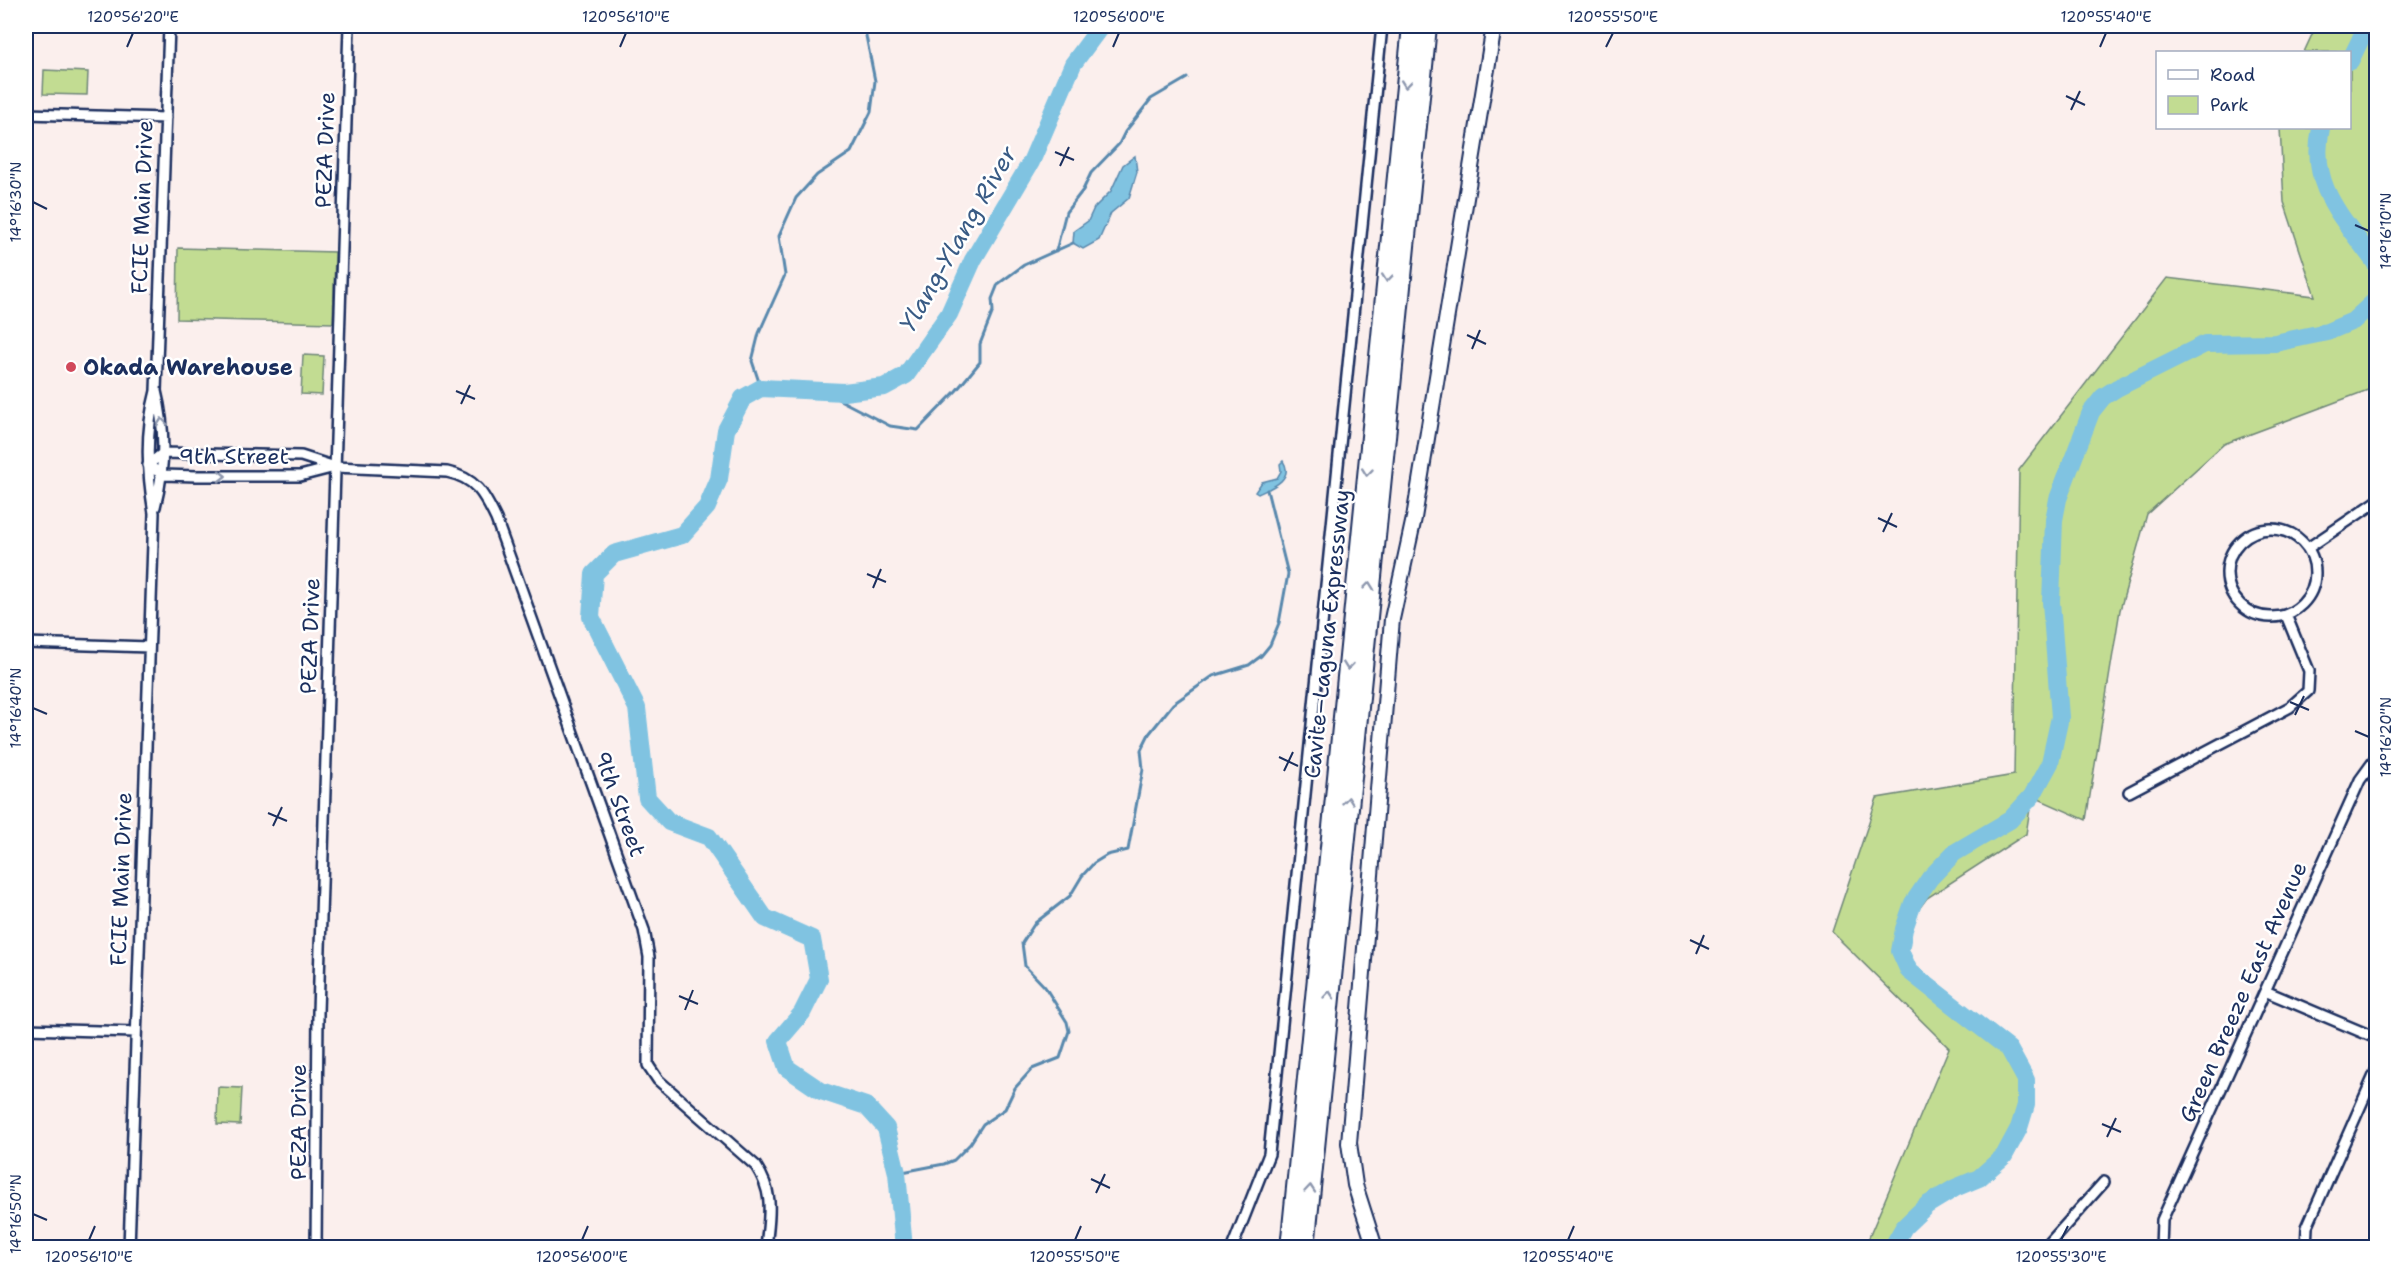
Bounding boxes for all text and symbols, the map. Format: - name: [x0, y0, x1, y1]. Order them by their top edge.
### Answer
- text: 120°56'20"E: [87, 7, 179, 27]
- text: 120°56'10"E: [582, 7, 670, 27]
- text: 120°56'00"E: [1073, 7, 1165, 27]
- text: 120°55'50"E: [1568, 7, 1658, 27]
- text: 120°55'40"E: [2060, 7, 2152, 27]
- legend: [2156, 51, 2351, 129]
- text: Road: [2210, 63, 2255, 87]
- one-way arrow: [1400, 79, 1413, 88]
- street label: PEZA Drive: [308, 91, 342, 209]
- text: Park: [2210, 93, 2249, 117]
- street label: FCIE Main Drive: [124, 120, 160, 294]
- water label: Ylang-Ylang River: [892, 140, 1025, 338]
- text: 14°16'30"N: [6, 162, 26, 242]
- text: 14°16'10"N: [2376, 193, 2396, 269]
- one-way arrow: [1381, 273, 1394, 282]
- place label: Okada Warehouse: [83, 353, 293, 382]
- marker: Okada Warehouse: [64, 360, 78, 374]
- one-way arrow: [156, 417, 169, 426]
- street label: 9th Street: [179, 442, 289, 471]
- one-way arrow: [1361, 467, 1374, 476]
- one-way arrow: [217, 470, 226, 482]
- street label: Cavite–Laguna Expressway: [1297, 488, 1357, 780]
- street label: PEZA Drive: [293, 577, 327, 695]
- one-way arrow: [1363, 582, 1375, 591]
- one-way arrow: [1342, 661, 1354, 670]
- text: 14°16'40"N: [6, 668, 26, 748]
- text: 14°16'20"N: [2376, 697, 2396, 777]
- street label: 9th Street: [588, 747, 652, 861]
- street label: FCIE Main Drive: [103, 792, 139, 966]
- one-way arrow: [1341, 796, 1353, 806]
- street label: Green Breeze East Avenue: [2172, 857, 2314, 1127]
- one-way arrow: [1322, 991, 1335, 1000]
- street label: PEZA Drive: [284, 1064, 313, 1180]
- text: 14°16'50"N: [6, 1174, 26, 1254]
- one-way arrow: [1303, 1185, 1316, 1194]
- text: 120°56'10"E: [45, 1247, 133, 1267]
- text: 120°56'00"E: [536, 1247, 628, 1267]
- text: 120°55'50"E: [1030, 1247, 1120, 1267]
- text: 120°55'40"E: [1522, 1247, 1614, 1267]
- text: 120°55'30"E: [2015, 1247, 2107, 1267]

